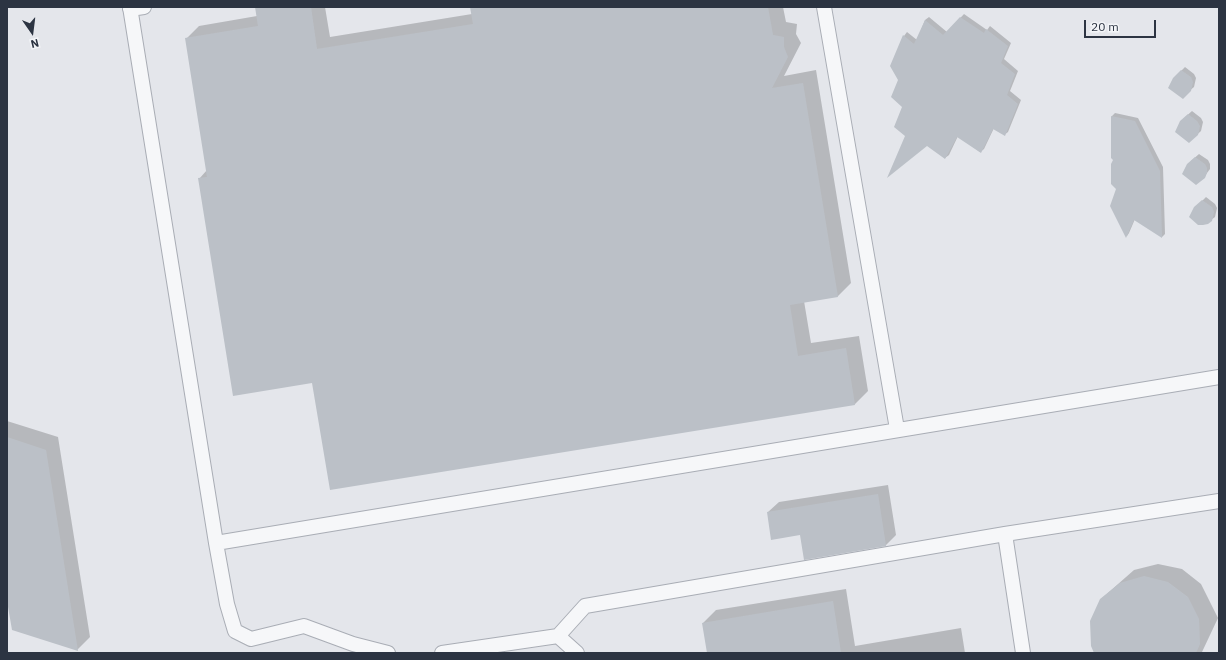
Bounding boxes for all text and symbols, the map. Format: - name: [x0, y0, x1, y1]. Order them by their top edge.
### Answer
- north arrow: [12, 12, 52, 52]
- scale bar: [1086, 12, 1158, 38]
- text: 20 m: [1091, 19, 1119, 34]
- text: N: [29, 36, 40, 51]

